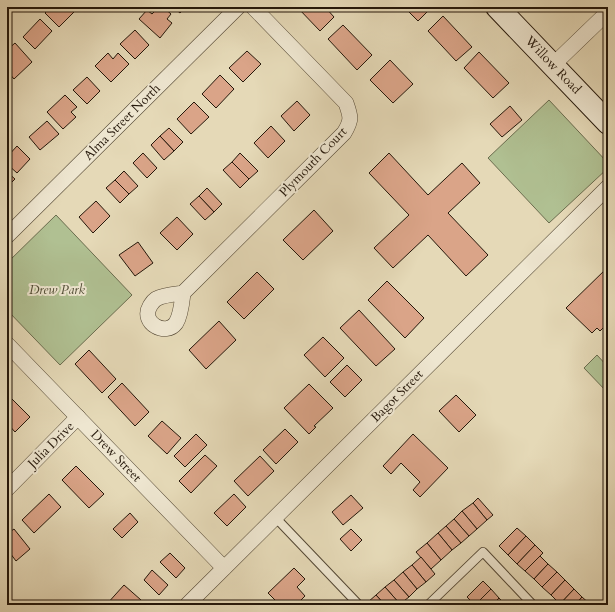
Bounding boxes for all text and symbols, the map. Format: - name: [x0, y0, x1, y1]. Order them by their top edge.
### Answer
- street label: Willow Road: [520, 31, 585, 98]
- street label: Alma Street North: [80, 80, 164, 164]
- street label: Plymouth Court: [275, 123, 351, 201]
- park label: Drew Park: [29, 281, 86, 299]
- street label: Bagot Street: [367, 366, 427, 426]
- street label: Julia Drive: [22, 418, 78, 474]
- street label: Drew Street: [86, 426, 146, 486]

